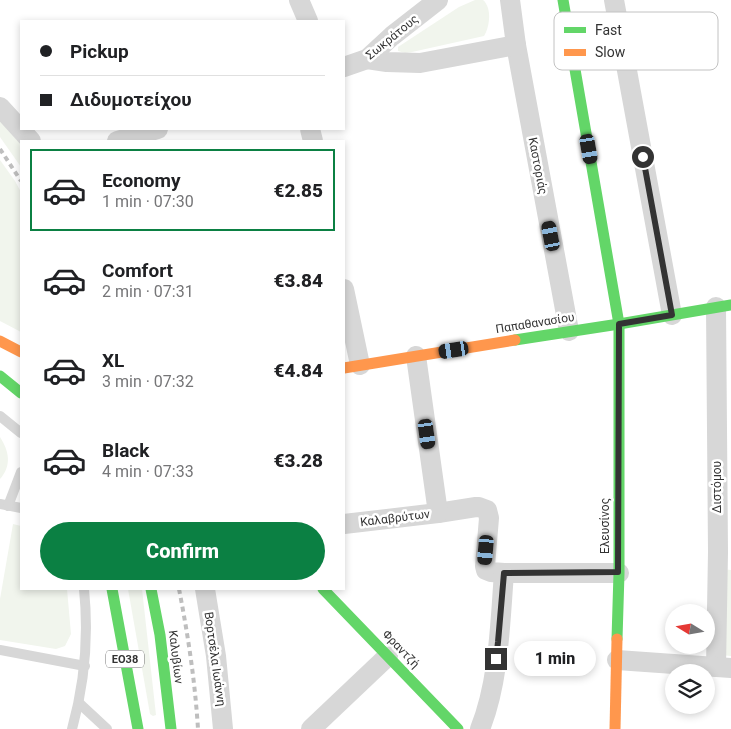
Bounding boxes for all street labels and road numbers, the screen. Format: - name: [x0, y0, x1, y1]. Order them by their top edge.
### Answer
- street label: Σωκράτους: [363, 12, 421, 62]
- street label: Καστοριάς: [526, 136, 550, 196]
- street label: Παπαθανασίου: [495, 310, 575, 336]
- street label: Διστόμου: [710, 461, 724, 513]
- street label: Ελευσίνος: [598, 498, 612, 554]
- street label: Καλαβρύτων: [359, 507, 431, 529]
- street label: Βορτσέλα Ιωάννη: [201, 611, 229, 707]
- street label: Φραντζή: [380, 627, 422, 671]
- street label: Καλυβίων: [166, 629, 186, 685]
- road number: ΕΟ38: [106, 651, 144, 668]

